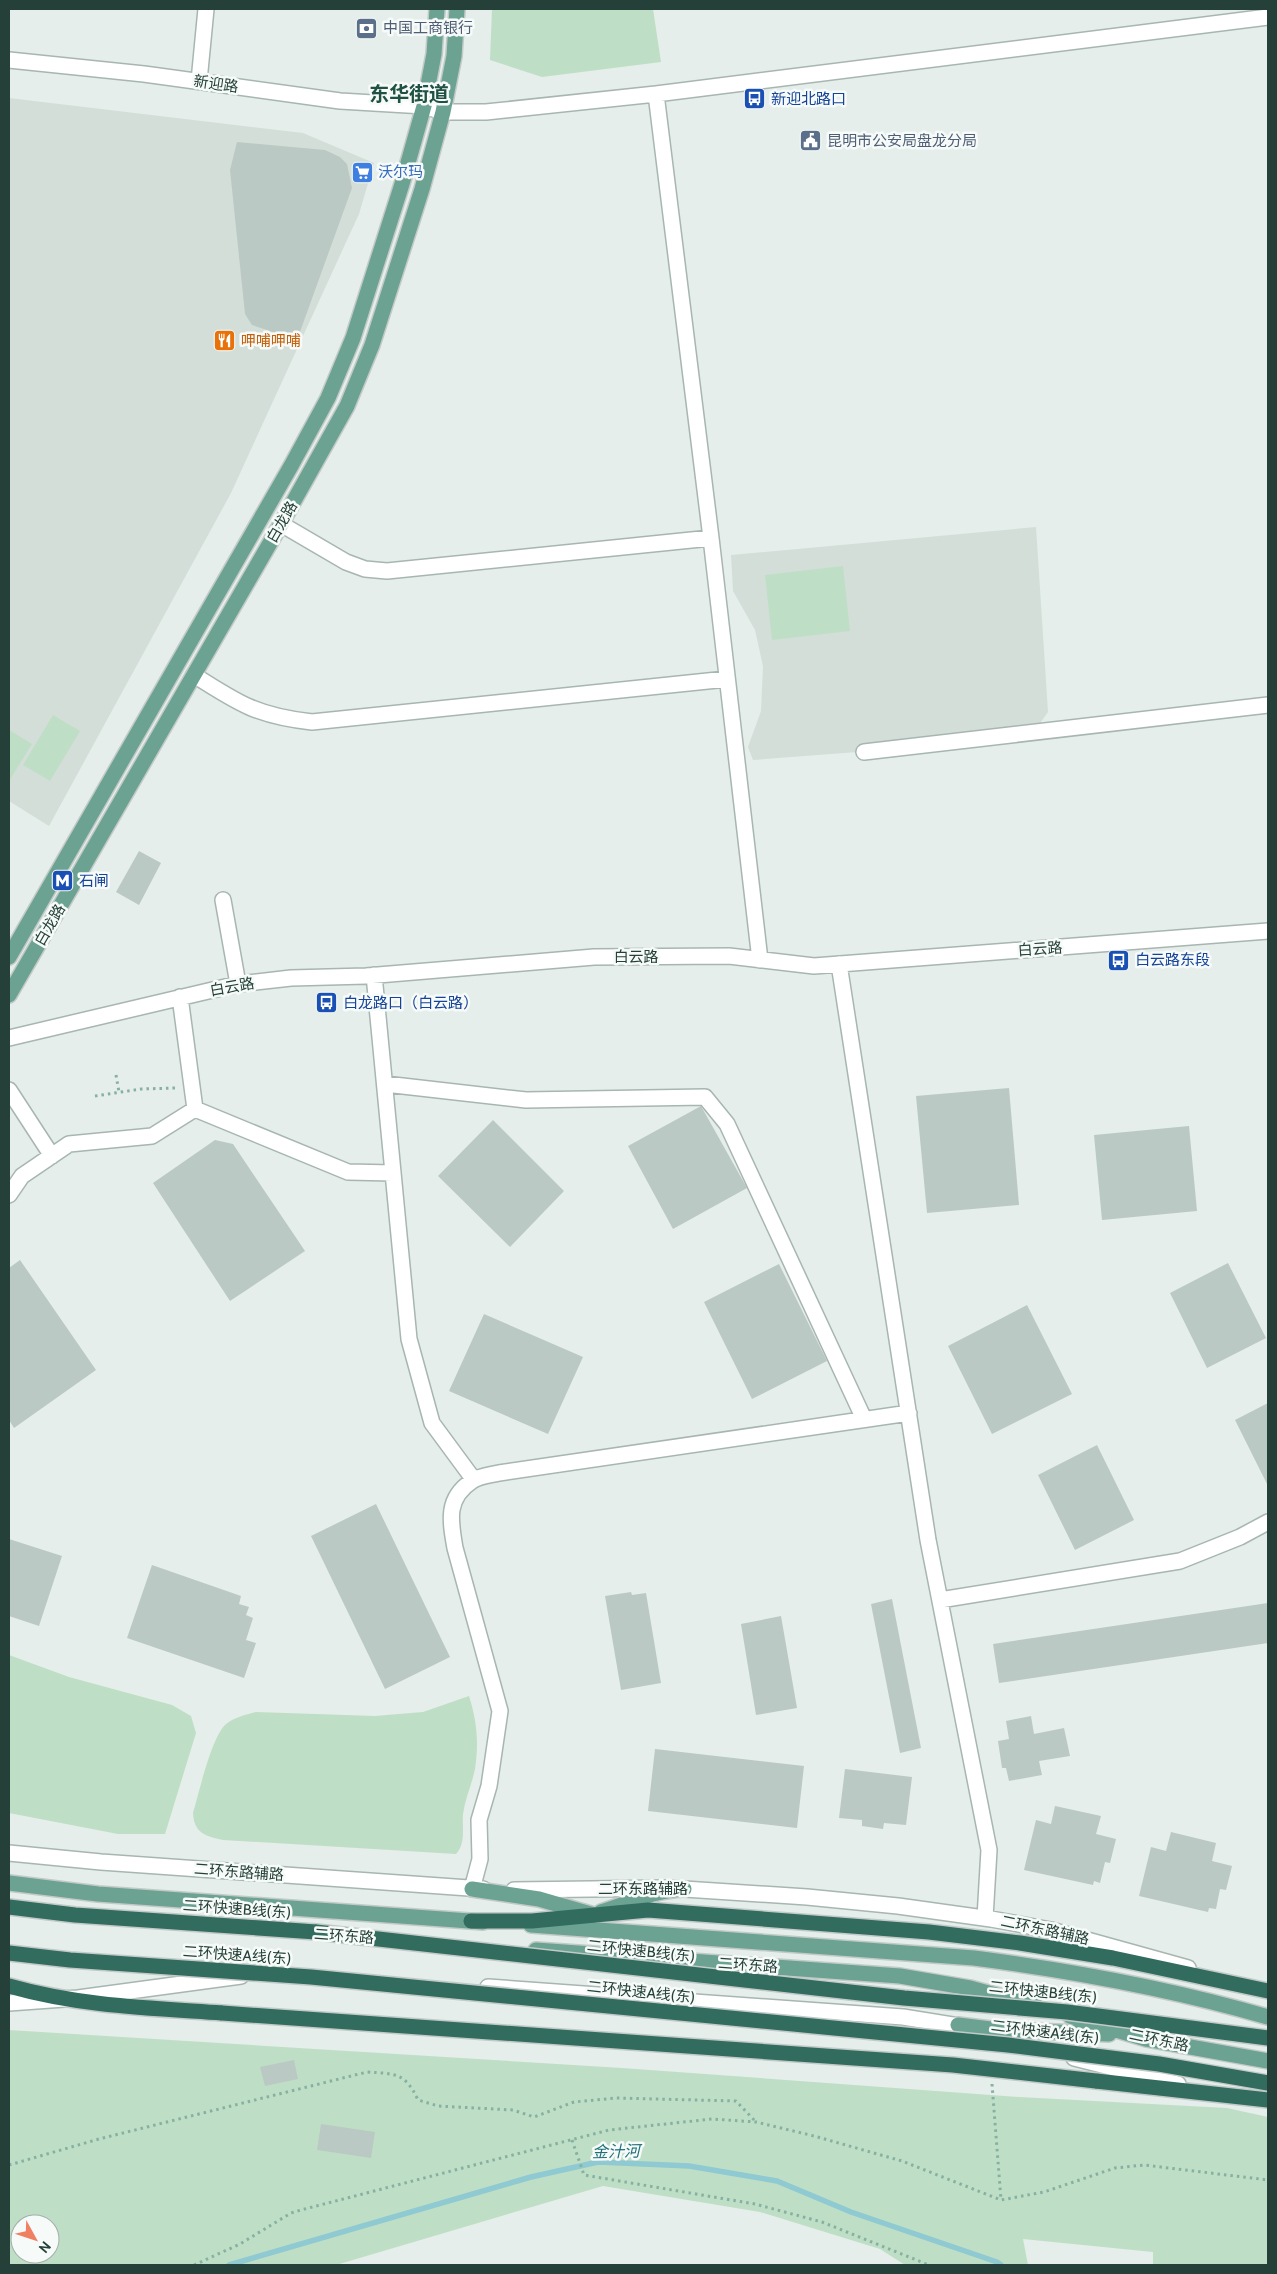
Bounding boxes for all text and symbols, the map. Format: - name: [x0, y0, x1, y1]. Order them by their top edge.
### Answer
- bank icon: 中国工商银行: [355, 16, 379, 40]
- place label: 中国工商银行: [383, 19, 473, 37]
- street label: 新迎路: [192, 72, 240, 96]
- district label: 东华街道: [369, 82, 449, 106]
- bus stop icon: 新迎北路口: [743, 87, 767, 111]
- place label: 新迎北路口: [771, 90, 846, 108]
- public building icon: 昆明市公安局盘龙分局: [799, 129, 823, 153]
- place label: 昆明市公安局盘龙分局: [827, 132, 977, 150]
- supermarket icon: 沃尔玛: [350, 160, 374, 184]
- place label: 沃尔玛: [378, 163, 423, 181]
- restaurant icon: 呷哺呷哺: [213, 329, 237, 353]
- place label: 呷哺呷哺: [241, 332, 301, 350]
- street label: 白龙路: [263, 498, 301, 546]
- metro station icon: 石闸: [51, 869, 75, 893]
- place label: 石闸: [79, 872, 109, 890]
- street label: 白龙路: [31, 901, 69, 949]
- street label: 白云路: [1017, 938, 1063, 960]
- street label: 白云路: [613, 948, 659, 966]
- bus stop icon: 白云路东段: [1107, 948, 1131, 972]
- place label: 白云路东段: [1135, 951, 1210, 969]
- street label: 白云路: [208, 974, 256, 1000]
- bus stop icon: 白龙路口（白云路）: [315, 991, 339, 1015]
- place label: 白龙路口（白云路）: [343, 994, 478, 1012]
- street label: 二环东路辅路: [193, 1860, 285, 1884]
- street label: 二环东路辅路: [598, 1880, 688, 1898]
- street label: 二环快速B线(东): [182, 1896, 292, 1922]
- street label: 二环东路辅路: [999, 1912, 1091, 1948]
- street label: 二环东路: [313, 1925, 375, 1947]
- street label: 二环快速B线(东): [586, 1936, 696, 1966]
- street label: 二环快速A线(东): [182, 1942, 292, 1968]
- street label: 二环东路: [717, 1954, 779, 1976]
- street label: 二环快速A线(东): [586, 1977, 696, 2007]
- street label: 二环快速B线(东): [988, 1977, 1098, 2007]
- street label: 二环快速A线(东): [990, 2016, 1100, 2048]
- street label: 二环东路: [1128, 2025, 1190, 2055]
- water label: 金汁河: [592, 2142, 643, 2161]
- north arrow: [10, 2214, 60, 2264]
- text: N: [35, 2238, 55, 2257]

